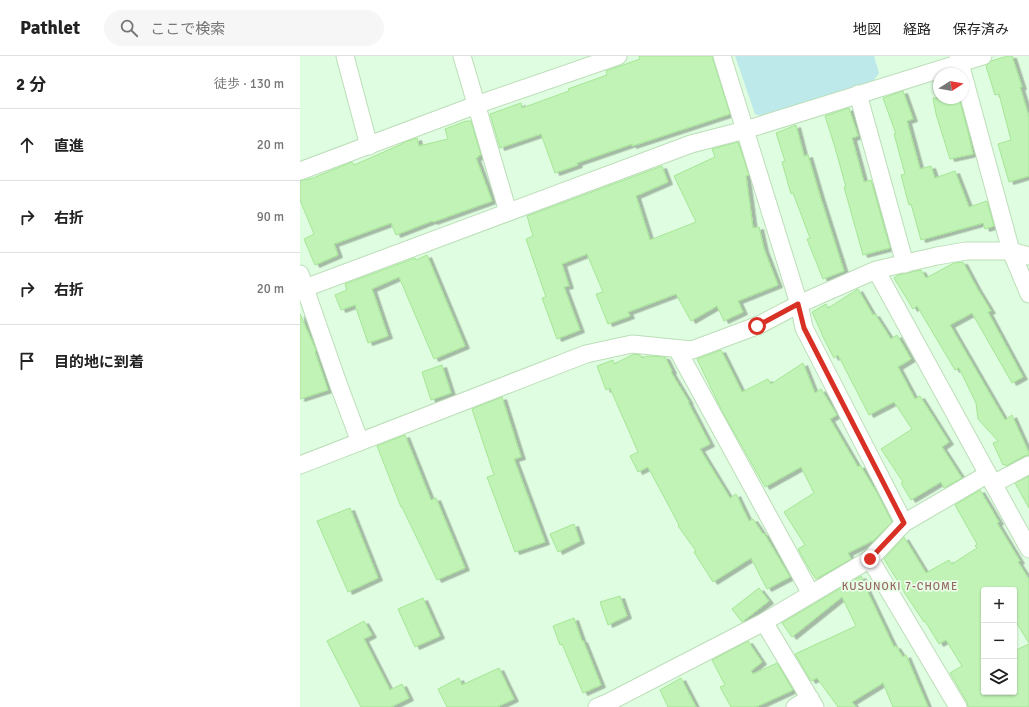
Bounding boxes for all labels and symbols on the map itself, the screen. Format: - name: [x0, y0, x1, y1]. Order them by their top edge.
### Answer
- north arrow: [933, 68, 969, 104]
- route start: [748, 317, 766, 335]
- route end: [861, 550, 879, 568]
- district label: KUSUNOKI 7-CHOME: [842, 580, 958, 593]

